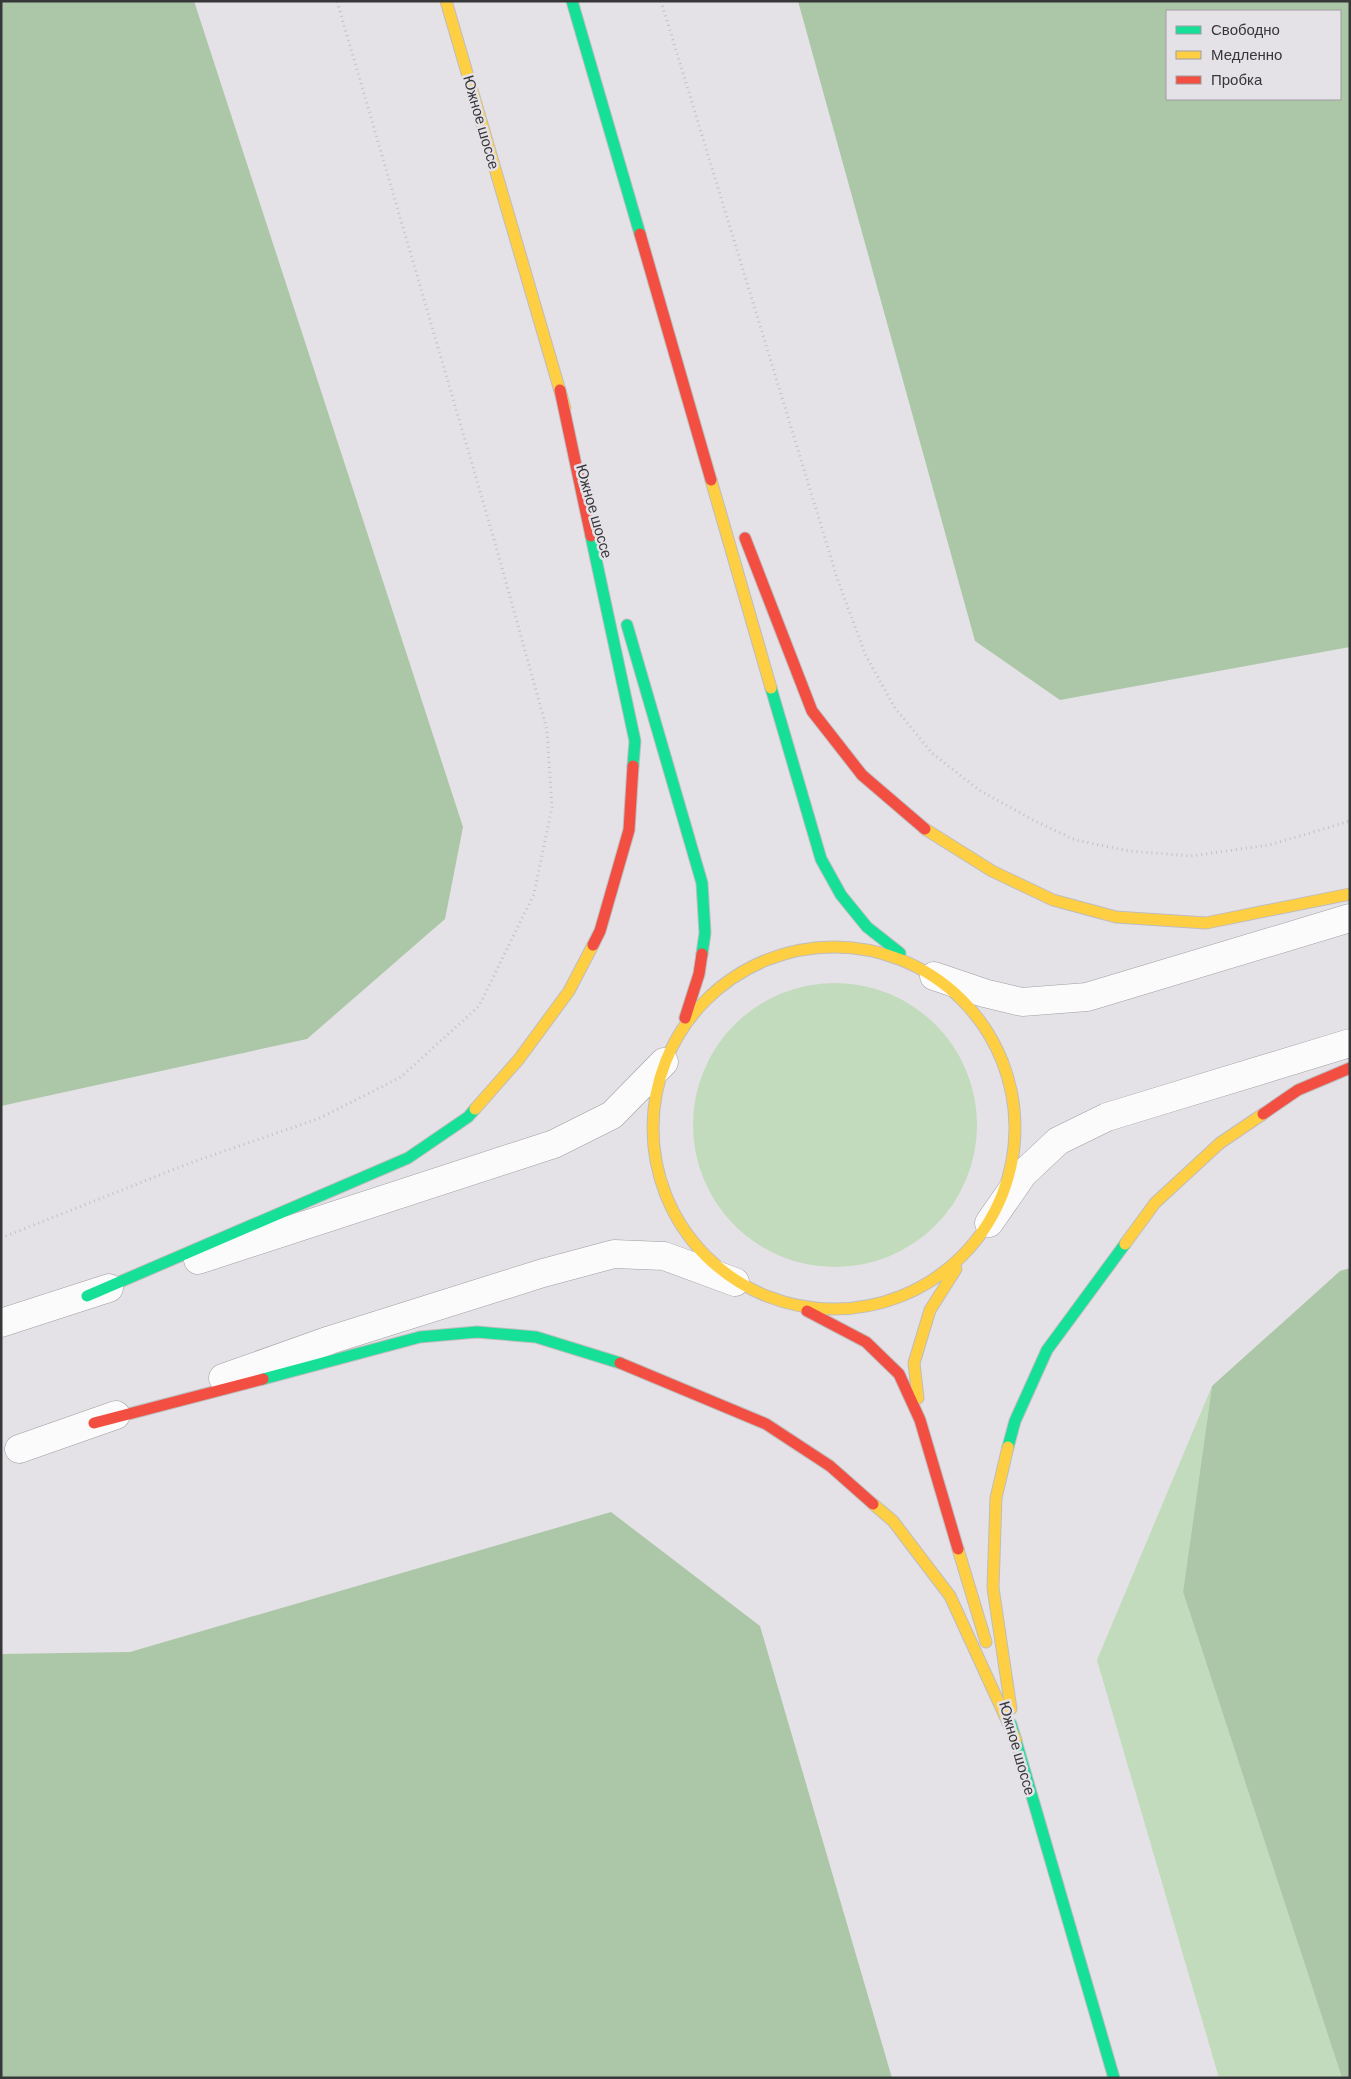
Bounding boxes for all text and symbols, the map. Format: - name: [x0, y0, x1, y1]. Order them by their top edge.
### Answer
- legend: [1166, 10, 1341, 100]
- text: Свободно: [1211, 20, 1280, 38]
- text: Медленно: [1211, 45, 1282, 63]
- text: Пробка: [1211, 70, 1263, 88]
- street label: Южное шоссе: [460, 73, 504, 171]
- street label: Южное шоссе: [573, 462, 617, 560]
- street label: Южное шоссе: [996, 1699, 1040, 1797]

